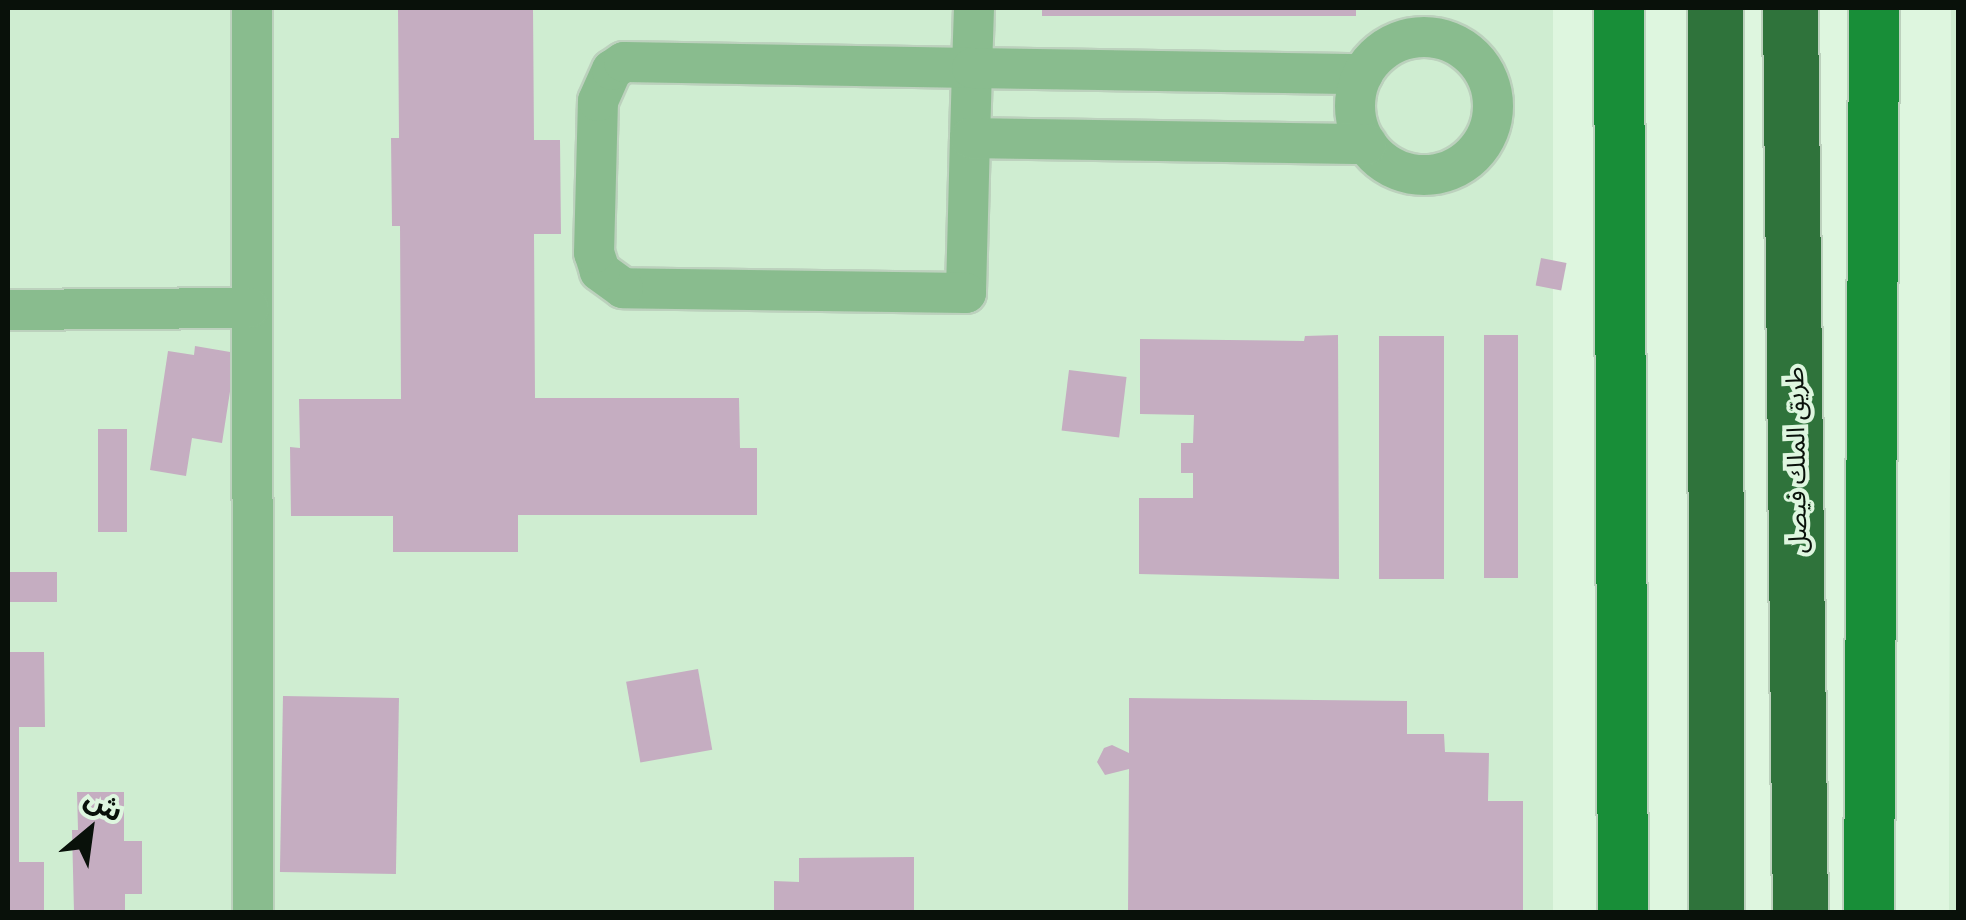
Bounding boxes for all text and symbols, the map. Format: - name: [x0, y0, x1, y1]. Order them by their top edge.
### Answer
- street label: طريق الملك فيصل: [1778, 366, 1812, 554]
- text: ش: [79, 778, 131, 830]
- north arrow: [40, 780, 140, 880]

